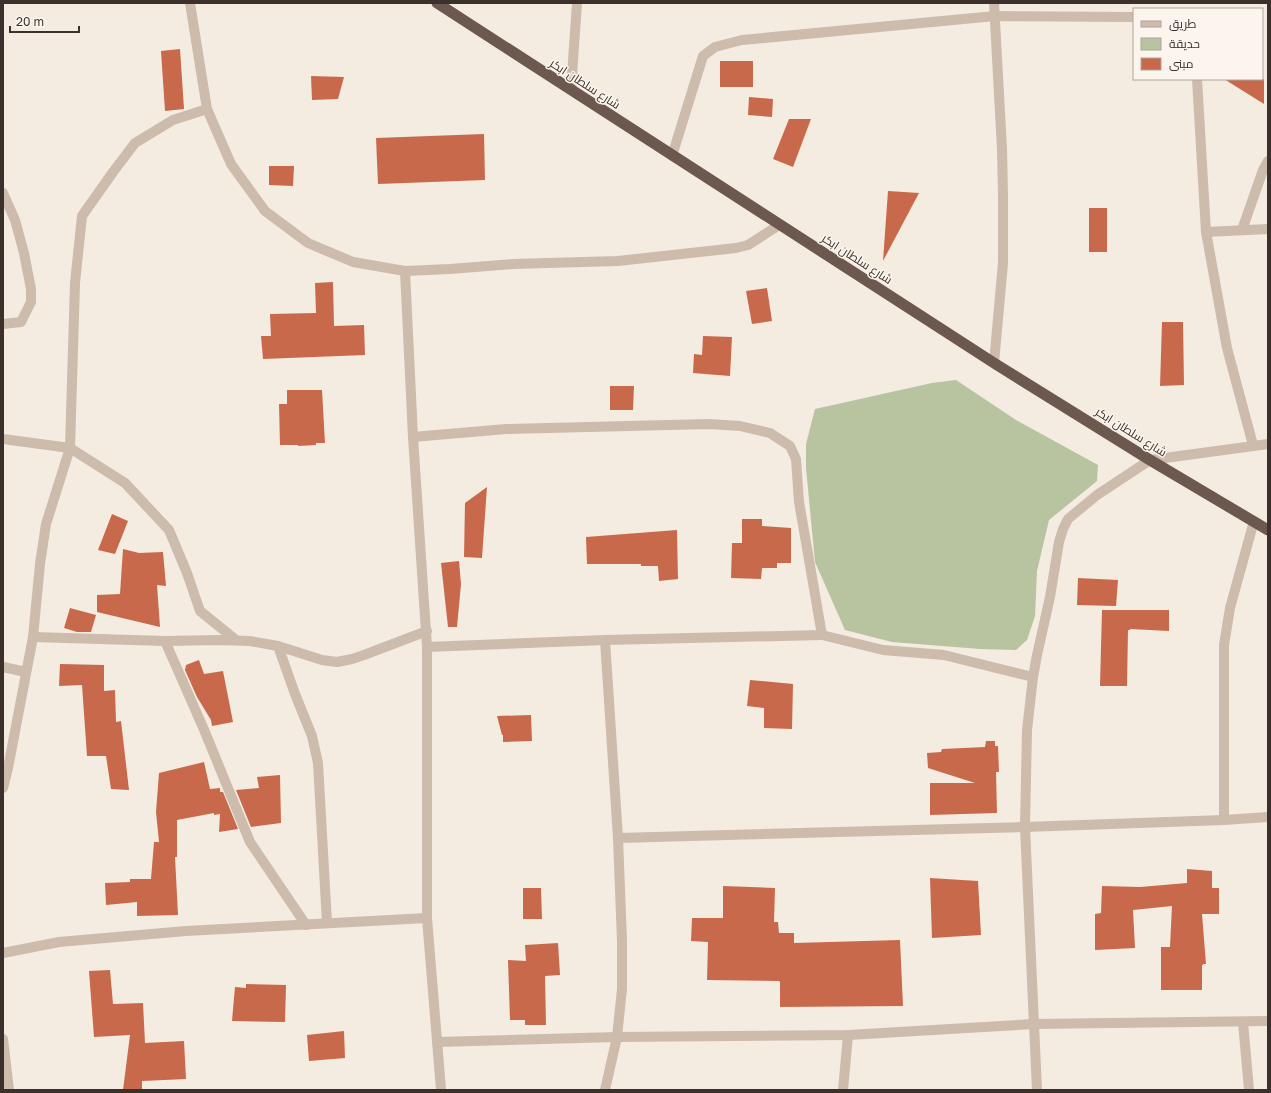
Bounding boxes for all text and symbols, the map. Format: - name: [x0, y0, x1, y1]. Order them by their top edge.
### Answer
- scale bar: [10, 8, 79, 34]
- legend: [1133, 8, 1263, 80]
- text: 20 m: [16, 14, 44, 29]
- text: طريق: [1169, 16, 1197, 31]
- text: حديقة: [1169, 36, 1200, 51]
- street label: شارع سلطان ابكر: [546, 55, 624, 113]
- text: مبنى: [1169, 56, 1194, 71]
- street label: شارع سلطان ابكر: [818, 230, 896, 288]
- street label: شارع سلطان ابكر: [1091, 403, 1170, 460]

